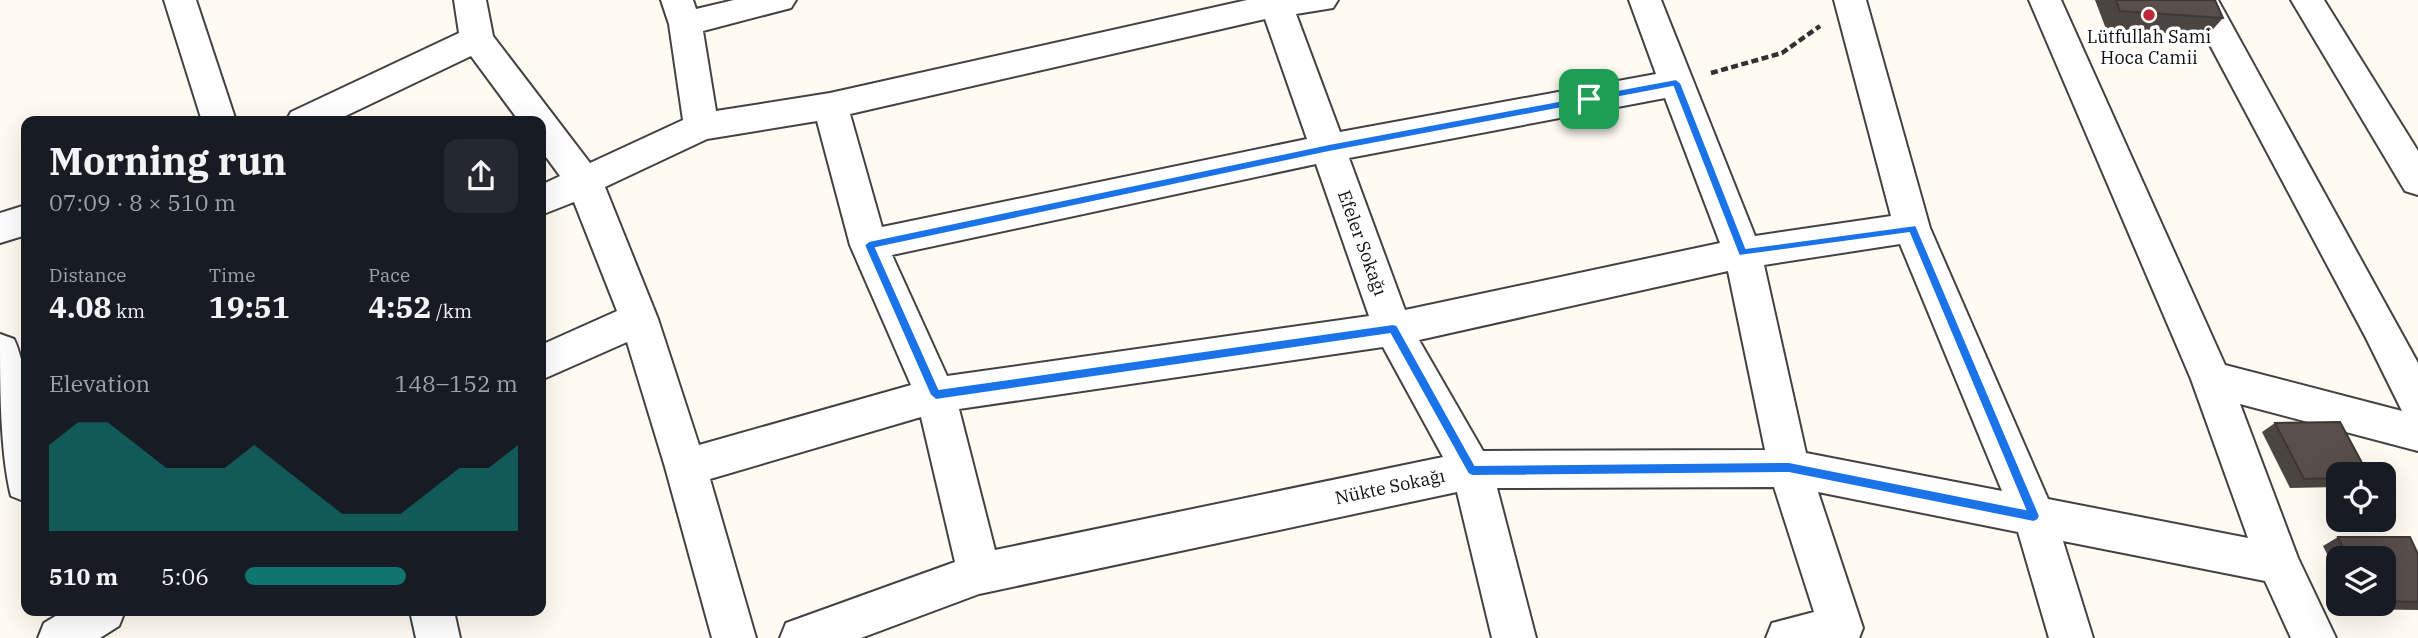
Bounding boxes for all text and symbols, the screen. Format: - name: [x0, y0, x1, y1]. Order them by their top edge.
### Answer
- marker: Lütfullah Sami Hoca Camii: [2141, 7, 2157, 23]
- place label: Lütfullah Sami Hoca Camii: [2087, 25, 2212, 69]
- pin: [1559, 69, 1619, 129]
- icon: arrive: [1570, 80, 1608, 118]
- text: Morning run: [49, 136, 287, 185]
- button: share: [444, 139, 518, 213]
- text: 07:09 · 8 × 510 m: [49, 187, 236, 217]
- street label: Efeler Sokağı: [1333, 187, 1392, 299]
- text: Distance: [49, 263, 127, 287]
- text: Time: [209, 263, 255, 287]
- text: Pace: [368, 263, 410, 287]
- text: 4.08: [49, 287, 111, 326]
- text: 19:51: [209, 287, 290, 326]
- text: 4:52: [368, 287, 431, 326]
- text: km: [111, 299, 145, 323]
- text: /km: [431, 299, 472, 323]
- text: Elevation: [49, 368, 150, 398]
- text: 148–152 m: [394, 368, 518, 398]
- map controls: [2326, 462, 2396, 616]
- button: locate: [2326, 462, 2396, 532]
- street label: Nükte Sokağı: [1333, 464, 1447, 509]
- button: layers: [2326, 546, 2396, 616]
- text: 510 m: [49, 561, 118, 591]
- text: 5:06: [161, 561, 209, 591]

